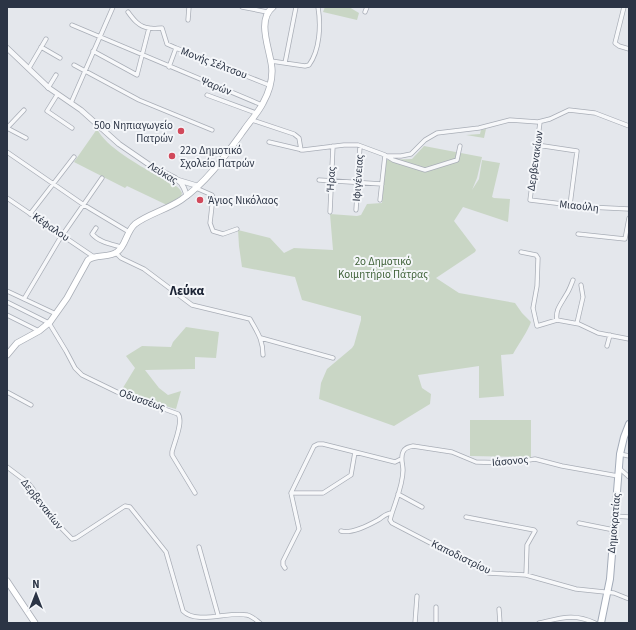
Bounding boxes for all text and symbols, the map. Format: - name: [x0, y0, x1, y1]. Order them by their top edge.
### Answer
- street label: Μονής Σέλτσου: [179, 43, 249, 83]
- street label: Ψαρών: [198, 73, 234, 99]
- place label: 50o Νηπιαγωγείο Πατρών: [94, 118, 173, 146]
- marker: 50o Νηπιαγωγείο Πατρών: [176, 126, 186, 136]
- street label: Δερβενακίων: [523, 130, 547, 192]
- place label: 22ο Δημοτικό Σχολείο Πατρών: [180, 143, 254, 171]
- marker: 22ο Δημοτικό Σχολείο Πατρών: [167, 151, 177, 161]
- street label: Ιφιγένειας: [349, 154, 367, 202]
- street label: Λεύκας: [145, 158, 181, 188]
- street label: Ήρας: [323, 166, 339, 193]
- place label: Άγιος Νικόλαος: [208, 193, 279, 208]
- marker: Άγιος Νικόλαος: [195, 195, 205, 205]
- street label: Μιαούλη: [558, 196, 600, 216]
- street label: Κέφαλου: [30, 209, 72, 245]
- park label: 2o Δημοτικό Κοιμητήριο Πάτρας: [338, 254, 428, 282]
- district label: Λεύκα: [169, 282, 205, 300]
- street label: Οδυσσέως: [117, 385, 167, 415]
- street label: Ιάσονος: [491, 452, 529, 470]
- street label: Δερβενακίων: [17, 475, 67, 533]
- street label: Δημοκρατίας: [604, 492, 624, 554]
- street label: Καποδιστρίου: [429, 536, 493, 578]
- north arrow: [16, 574, 56, 614]
- text: N: [32, 577, 40, 592]

